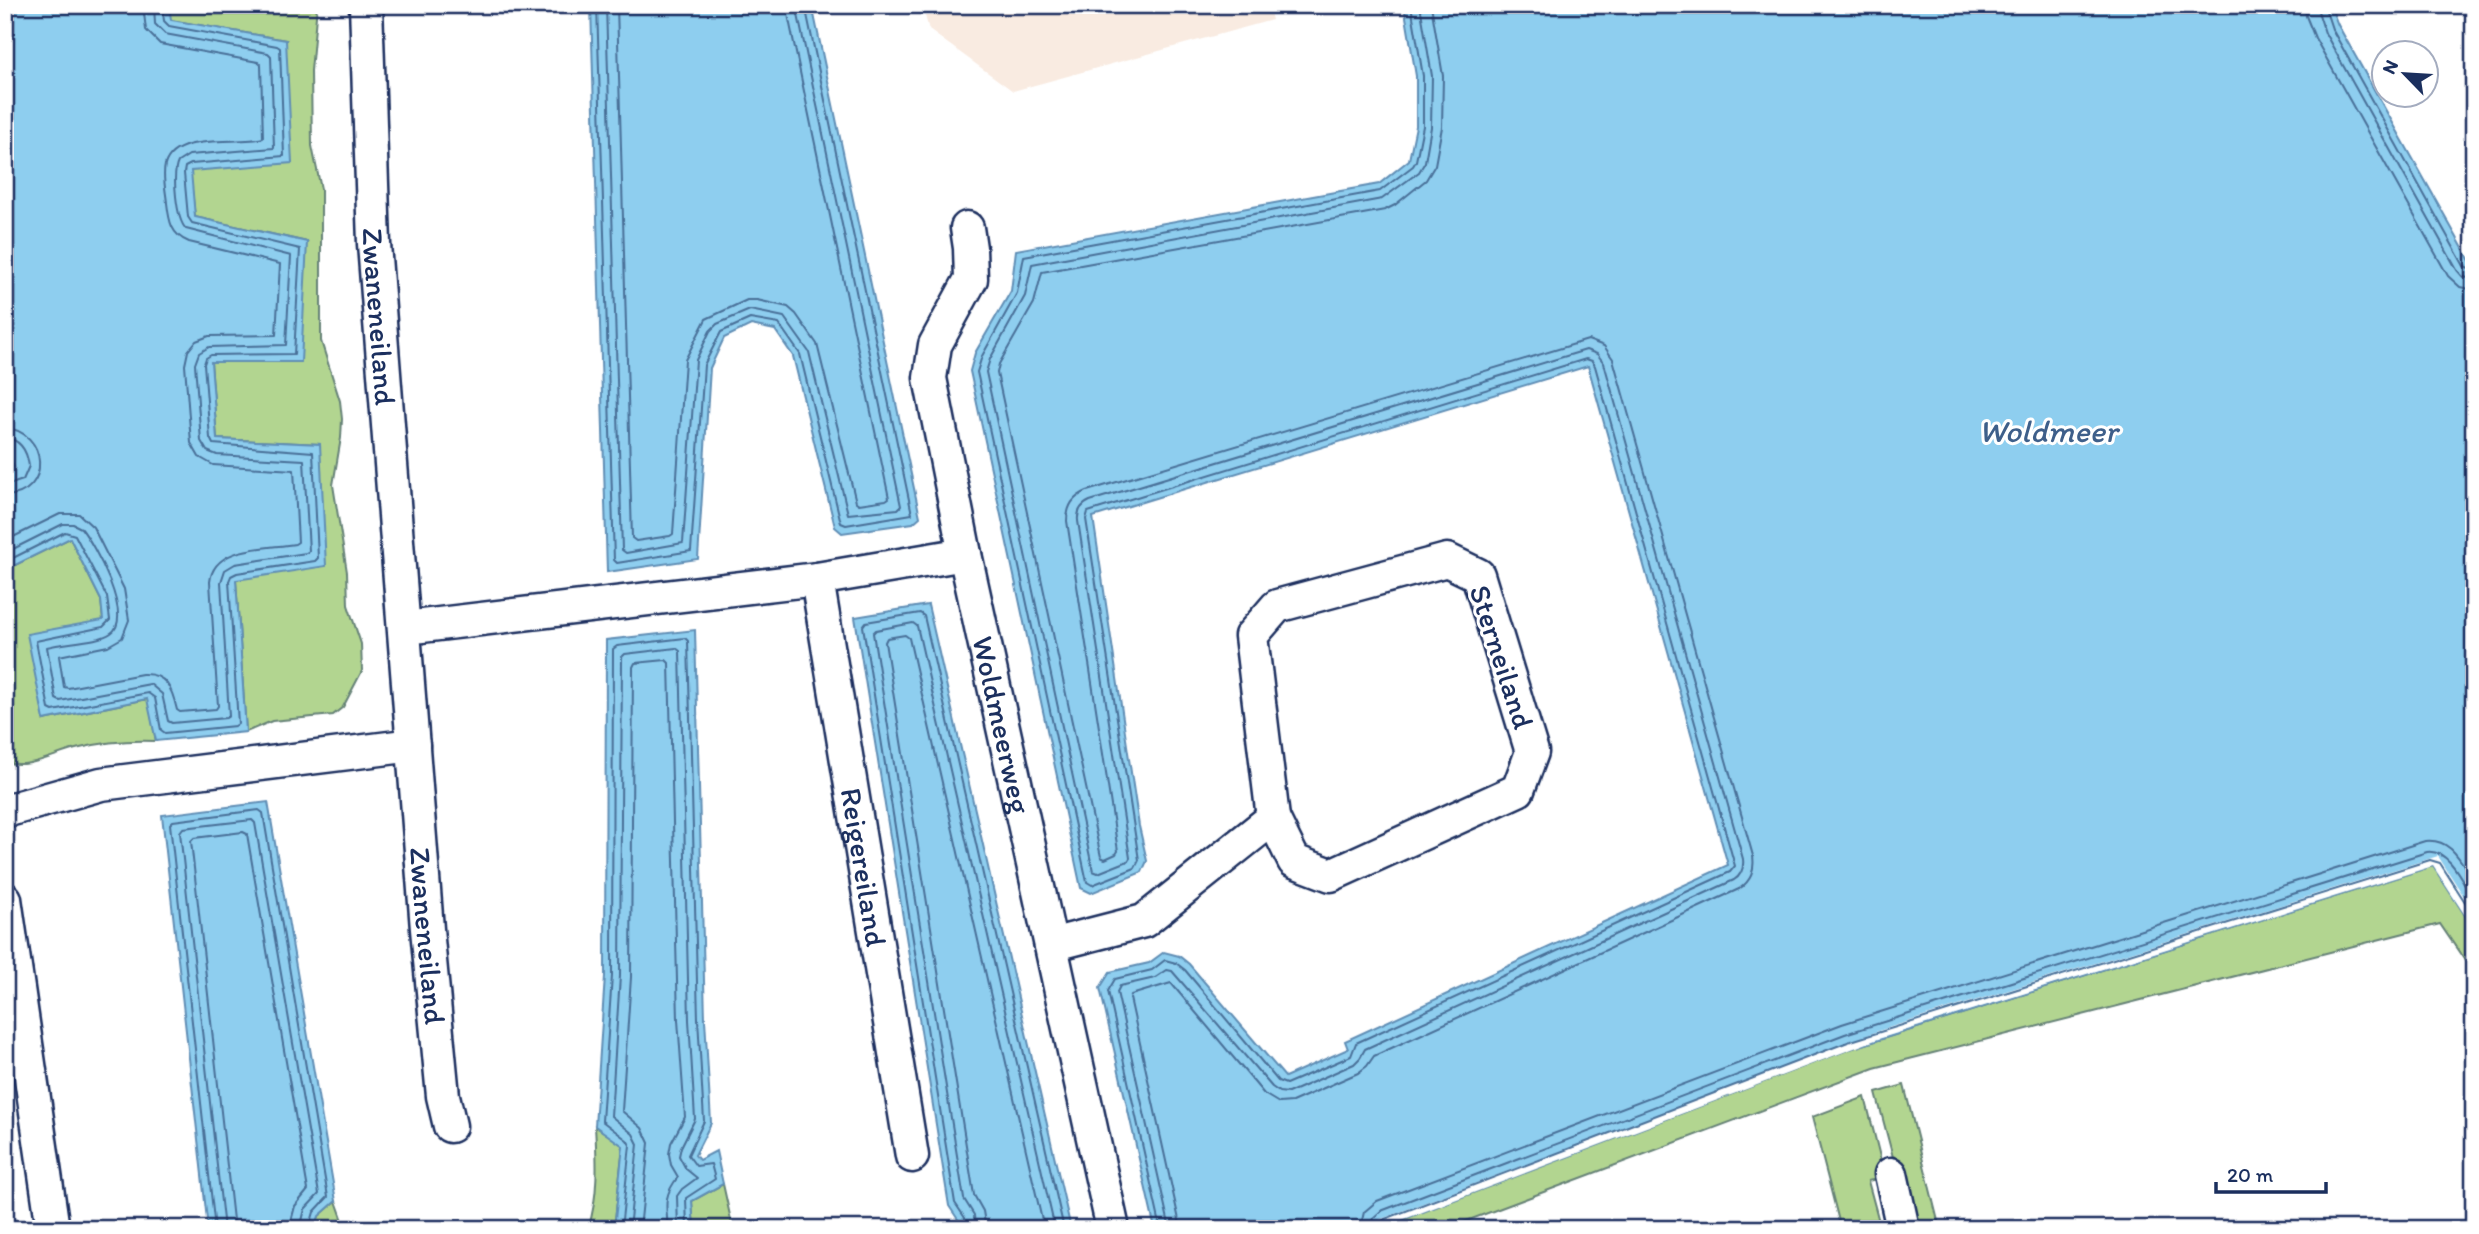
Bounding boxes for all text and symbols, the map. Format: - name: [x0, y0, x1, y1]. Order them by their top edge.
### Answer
- north arrow: [2370, 38, 2440, 108]
- text: N: [2377, 56, 2403, 78]
- street label: Zwaneneiland: [355, 227, 405, 407]
- water label: Woldmeer: [1978, 412, 2121, 450]
- street label: Sterneiland: [1461, 580, 1543, 734]
- street label: Woldmeerweg: [965, 633, 1040, 817]
- street label: Reigereiland: [833, 785, 896, 949]
- street label: Zwaneneiland: [402, 846, 455, 1026]
- scale bar: [2216, 1150, 2327, 1194]
- text: 20 m: [2227, 1162, 2274, 1187]

